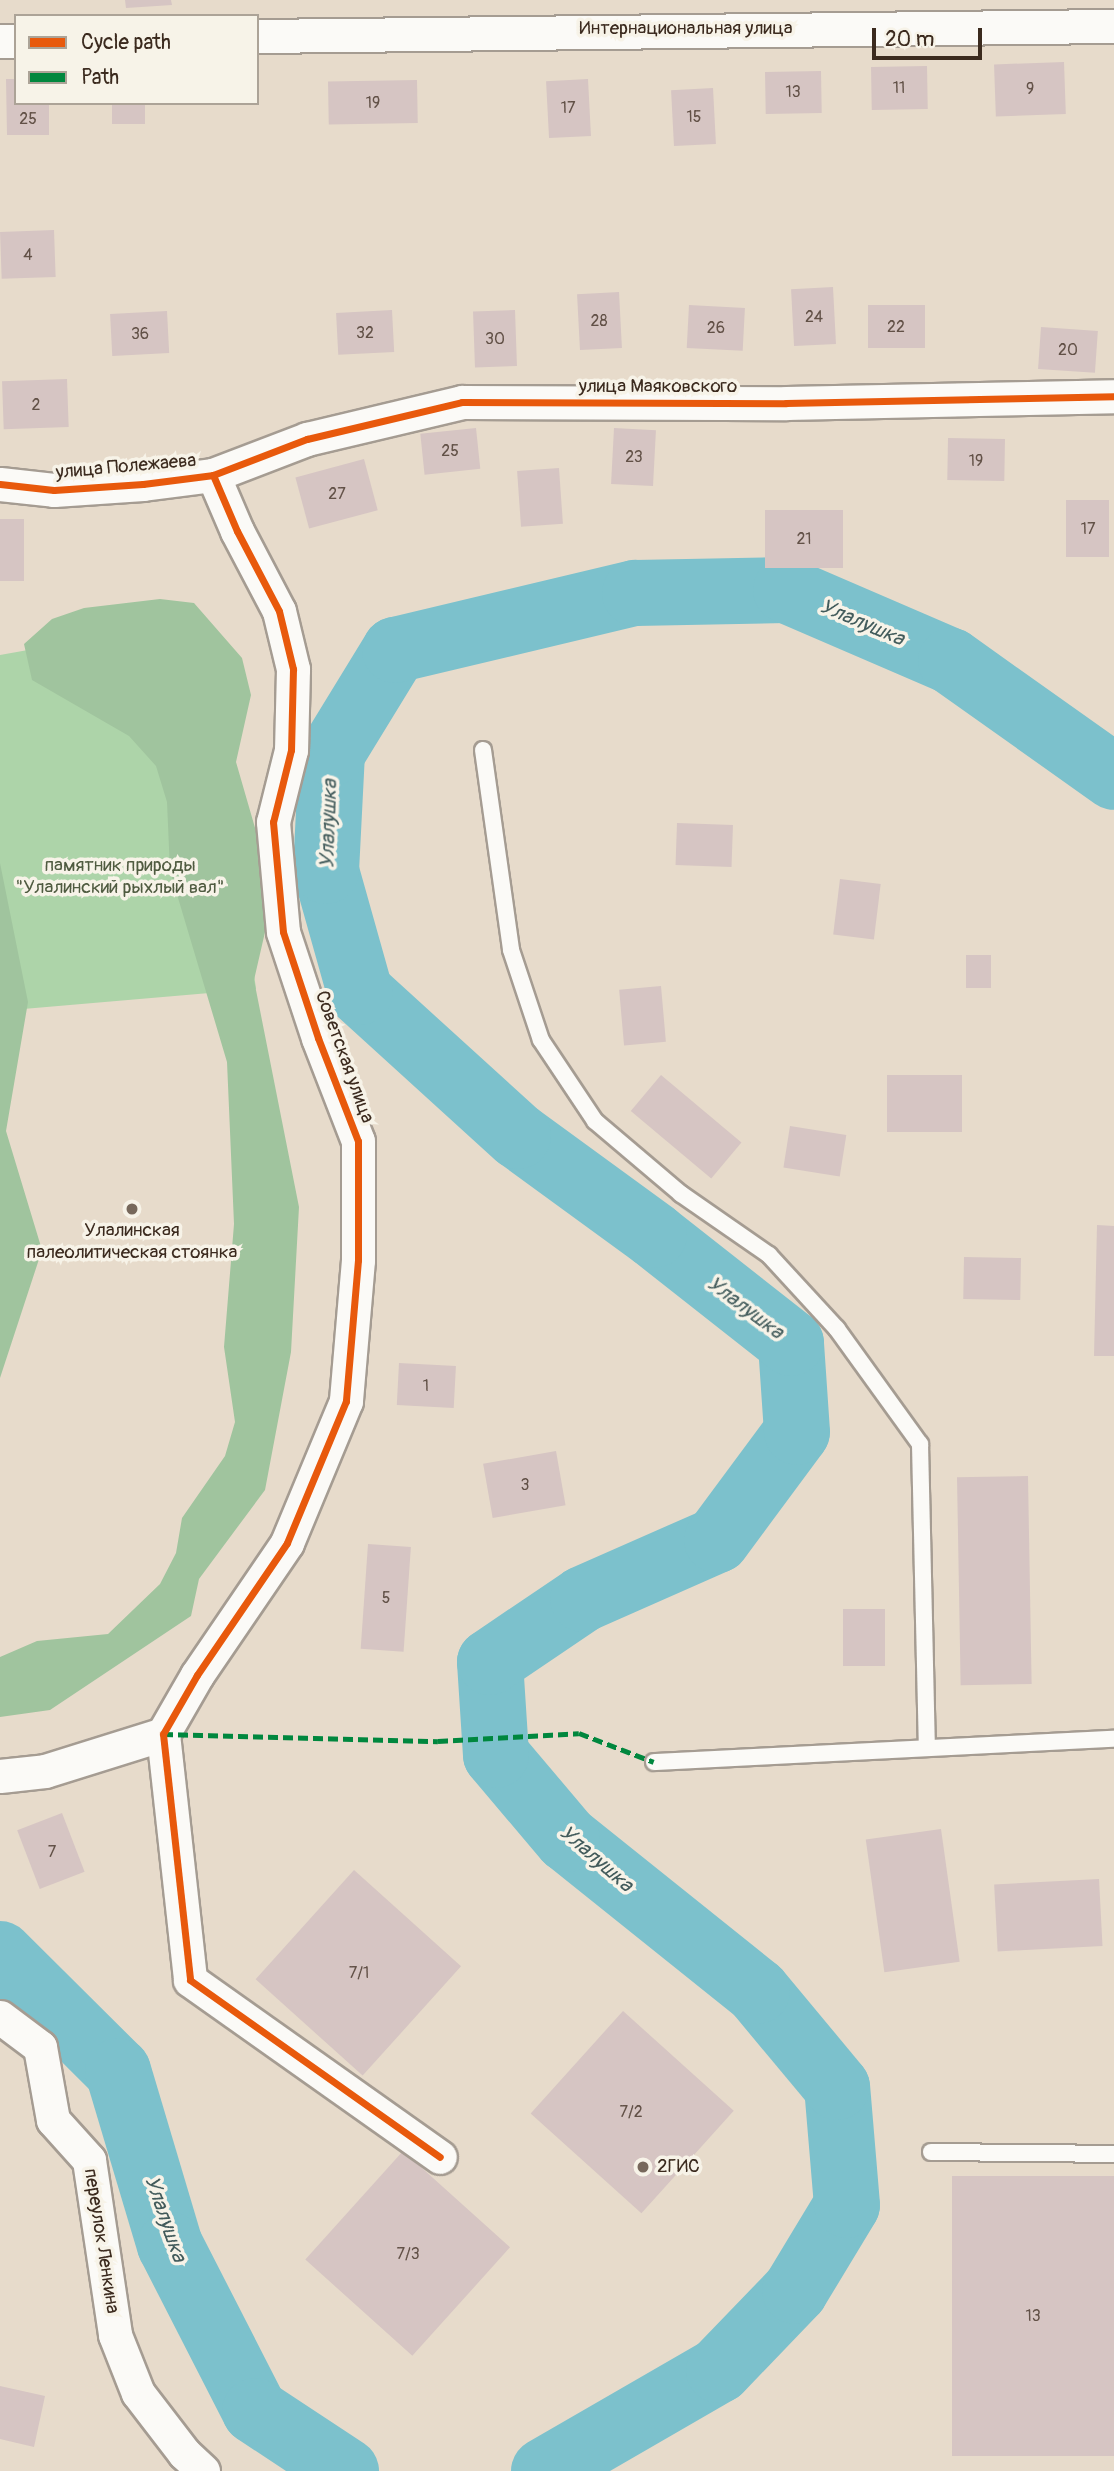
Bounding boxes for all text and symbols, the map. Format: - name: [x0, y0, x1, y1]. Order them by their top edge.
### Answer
- legend: [14, 14, 259, 105]
- scale bar: [876, 14, 986, 58]
- street label: Интернациональная улица: [579, 18, 793, 40]
- text: 20 m: [885, 26, 934, 53]
- text: Cycle path: [81, 29, 171, 56]
- text: Path: [81, 64, 119, 91]
- house number: 11: [893, 78, 905, 98]
- house number: 9: [1026, 79, 1034, 99]
- house number: 13: [785, 82, 801, 102]
- house number: 19: [366, 93, 380, 113]
- house number: 17: [561, 98, 575, 118]
- house number: 15: [687, 107, 701, 127]
- house number: 25: [19, 109, 37, 129]
- house number: 4: [23, 245, 33, 265]
- house number: 24: [805, 307, 823, 327]
- house number: 28: [590, 311, 608, 331]
- house number: 22: [887, 317, 905, 337]
- house number: 26: [707, 318, 725, 338]
- house number: 32: [356, 323, 374, 343]
- house number: 36: [131, 324, 149, 344]
- house number: 30: [485, 329, 505, 349]
- house number: 20: [1058, 340, 1078, 360]
- street label: улица Маяковского: [579, 376, 737, 398]
- house number: 2: [32, 395, 40, 415]
- house number: 25: [441, 441, 459, 461]
- house number: 23: [625, 447, 643, 467]
- street label: улица Полежаева: [55, 450, 197, 484]
- house number: 19: [969, 451, 983, 471]
- house number: 27: [328, 484, 346, 504]
- house number: 17: [1081, 519, 1095, 539]
- house number: 21: [796, 529, 812, 549]
- water label: Улалушка: [816, 594, 908, 652]
- water label: Улалушка: [315, 779, 343, 869]
- park label: памятник природы "Улалинский рыхлый вал": [15, 855, 225, 899]
- street label: Советская улица: [310, 988, 378, 1126]
- marker: Улалинская палеолитическая стоянка: [124, 1201, 140, 1217]
- place label: Улалинская палеолитическая стоянка: [27, 1220, 237, 1264]
- water label: Улалушка: [702, 1271, 788, 1345]
- house number: 1: [423, 1376, 429, 1396]
- house number: 3: [521, 1475, 529, 1495]
- house number: 5: [382, 1588, 390, 1608]
- water label: Улалушка: [554, 1820, 638, 1898]
- house number: 7: [48, 1842, 56, 1862]
- house number: 7/1: [349, 1963, 369, 1983]
- house number: 7/2: [619, 2102, 643, 2122]
- place label: 2ГИС: [657, 2156, 700, 2178]
- marker: 2ГИС: [635, 2159, 651, 2175]
- street label: переулок Ленкина: [78, 2167, 124, 2315]
- water label: Улалушка: [139, 2173, 191, 2265]
- house number: 7/3: [396, 2244, 420, 2264]
- house number: 13: [1025, 2306, 1041, 2326]

